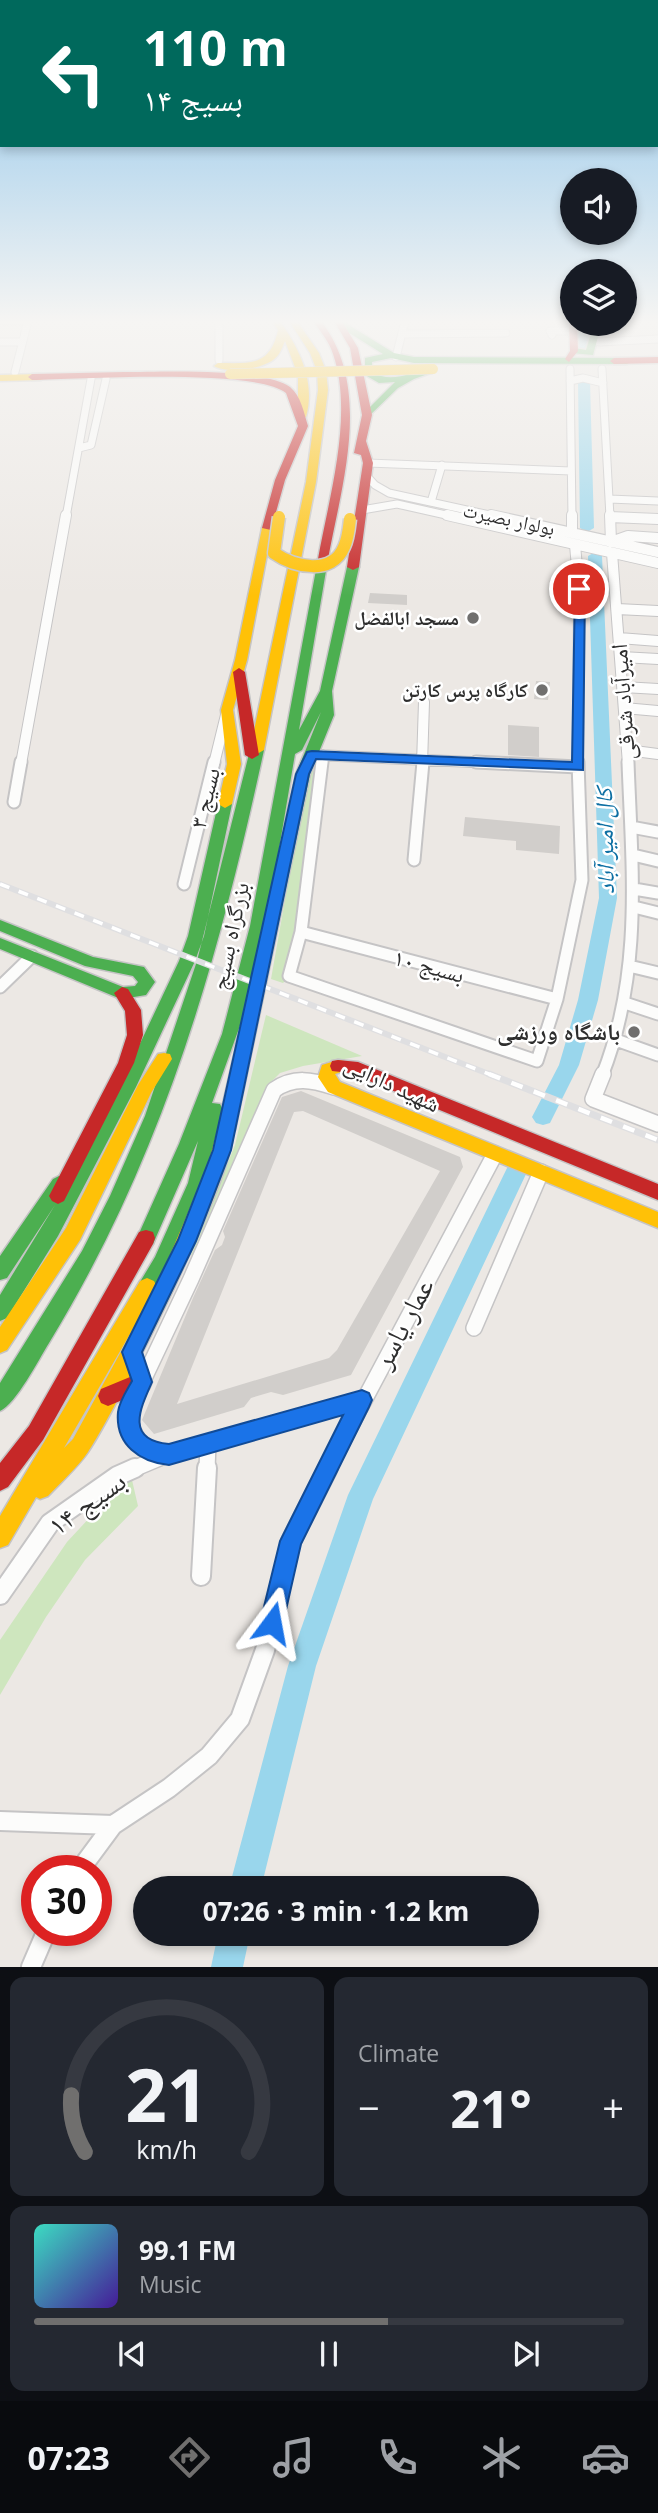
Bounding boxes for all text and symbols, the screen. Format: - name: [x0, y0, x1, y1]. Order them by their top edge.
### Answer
- text: 110 m: [143, 14, 288, 80]
- icon: left: [28, 28, 119, 119]
- text: بسیج ۱۴: [143, 77, 243, 120]
- map controls: [560, 168, 637, 336]
- button: sound: [560, 168, 637, 245]
- button: layers: [560, 259, 637, 336]
- street label: بولوار بصیرت: [461, 497, 557, 541]
- pin: [549, 559, 609, 619]
- icon: arrive: [560, 570, 598, 608]
- place label: مسجد ابالفضل: [354, 605, 459, 631]
- marker: مسجد ابالفضل: [465, 610, 481, 626]
- street label: امیرآباد شرقی: [602, 643, 642, 761]
- place label: کارگاه پرس کارتن: [402, 677, 529, 703]
- marker: کارگاه پرس کارتن: [534, 682, 550, 698]
- street label: بسیج ۳: [181, 764, 227, 831]
- water label: کال امیر آباد: [586, 784, 621, 894]
- street label: بزرگراه بسیج: [202, 879, 256, 993]
- street label: بسیج ۱۰: [390, 940, 468, 990]
- place label: باشگاه ورزشی: [497, 1015, 620, 1047]
- marker: باشگاه ورزشی: [626, 1024, 642, 1040]
- street label: شهید دارایی: [339, 1047, 445, 1119]
- street label: عمار یاسر: [362, 1271, 442, 1375]
- street label: بسیج ۱۴: [40, 1461, 133, 1543]
- position arrow: [235, 1586, 309, 1660]
- speed limit sign: 30: [21, 1855, 112, 1946]
- text: 07:26 · 3 min · 1.2 km: [203, 1893, 469, 1929]
- text: Climate: [358, 2037, 439, 2069]
- text: 21: [125, 2045, 209, 2144]
- text: 21°: [450, 2072, 532, 2143]
- text: −: [358, 2081, 380, 2133]
- text: +: [602, 2081, 624, 2133]
- text: km/h: [137, 2132, 197, 2166]
- text: 99.1 FM: [139, 2232, 237, 2268]
- text: Music: [139, 2268, 202, 2300]
- icon: previous: [113, 2335, 151, 2373]
- icon: pause: [310, 2335, 348, 2373]
- icon: next: [507, 2335, 545, 2373]
- icon: directions: [165, 2433, 214, 2482]
- icon: music: [269, 2433, 318, 2482]
- icon: phone: [373, 2433, 422, 2482]
- icon: climate: [477, 2433, 526, 2482]
- icon: car: [581, 2433, 630, 2482]
- text: 07:23: [28, 2436, 110, 2479]

